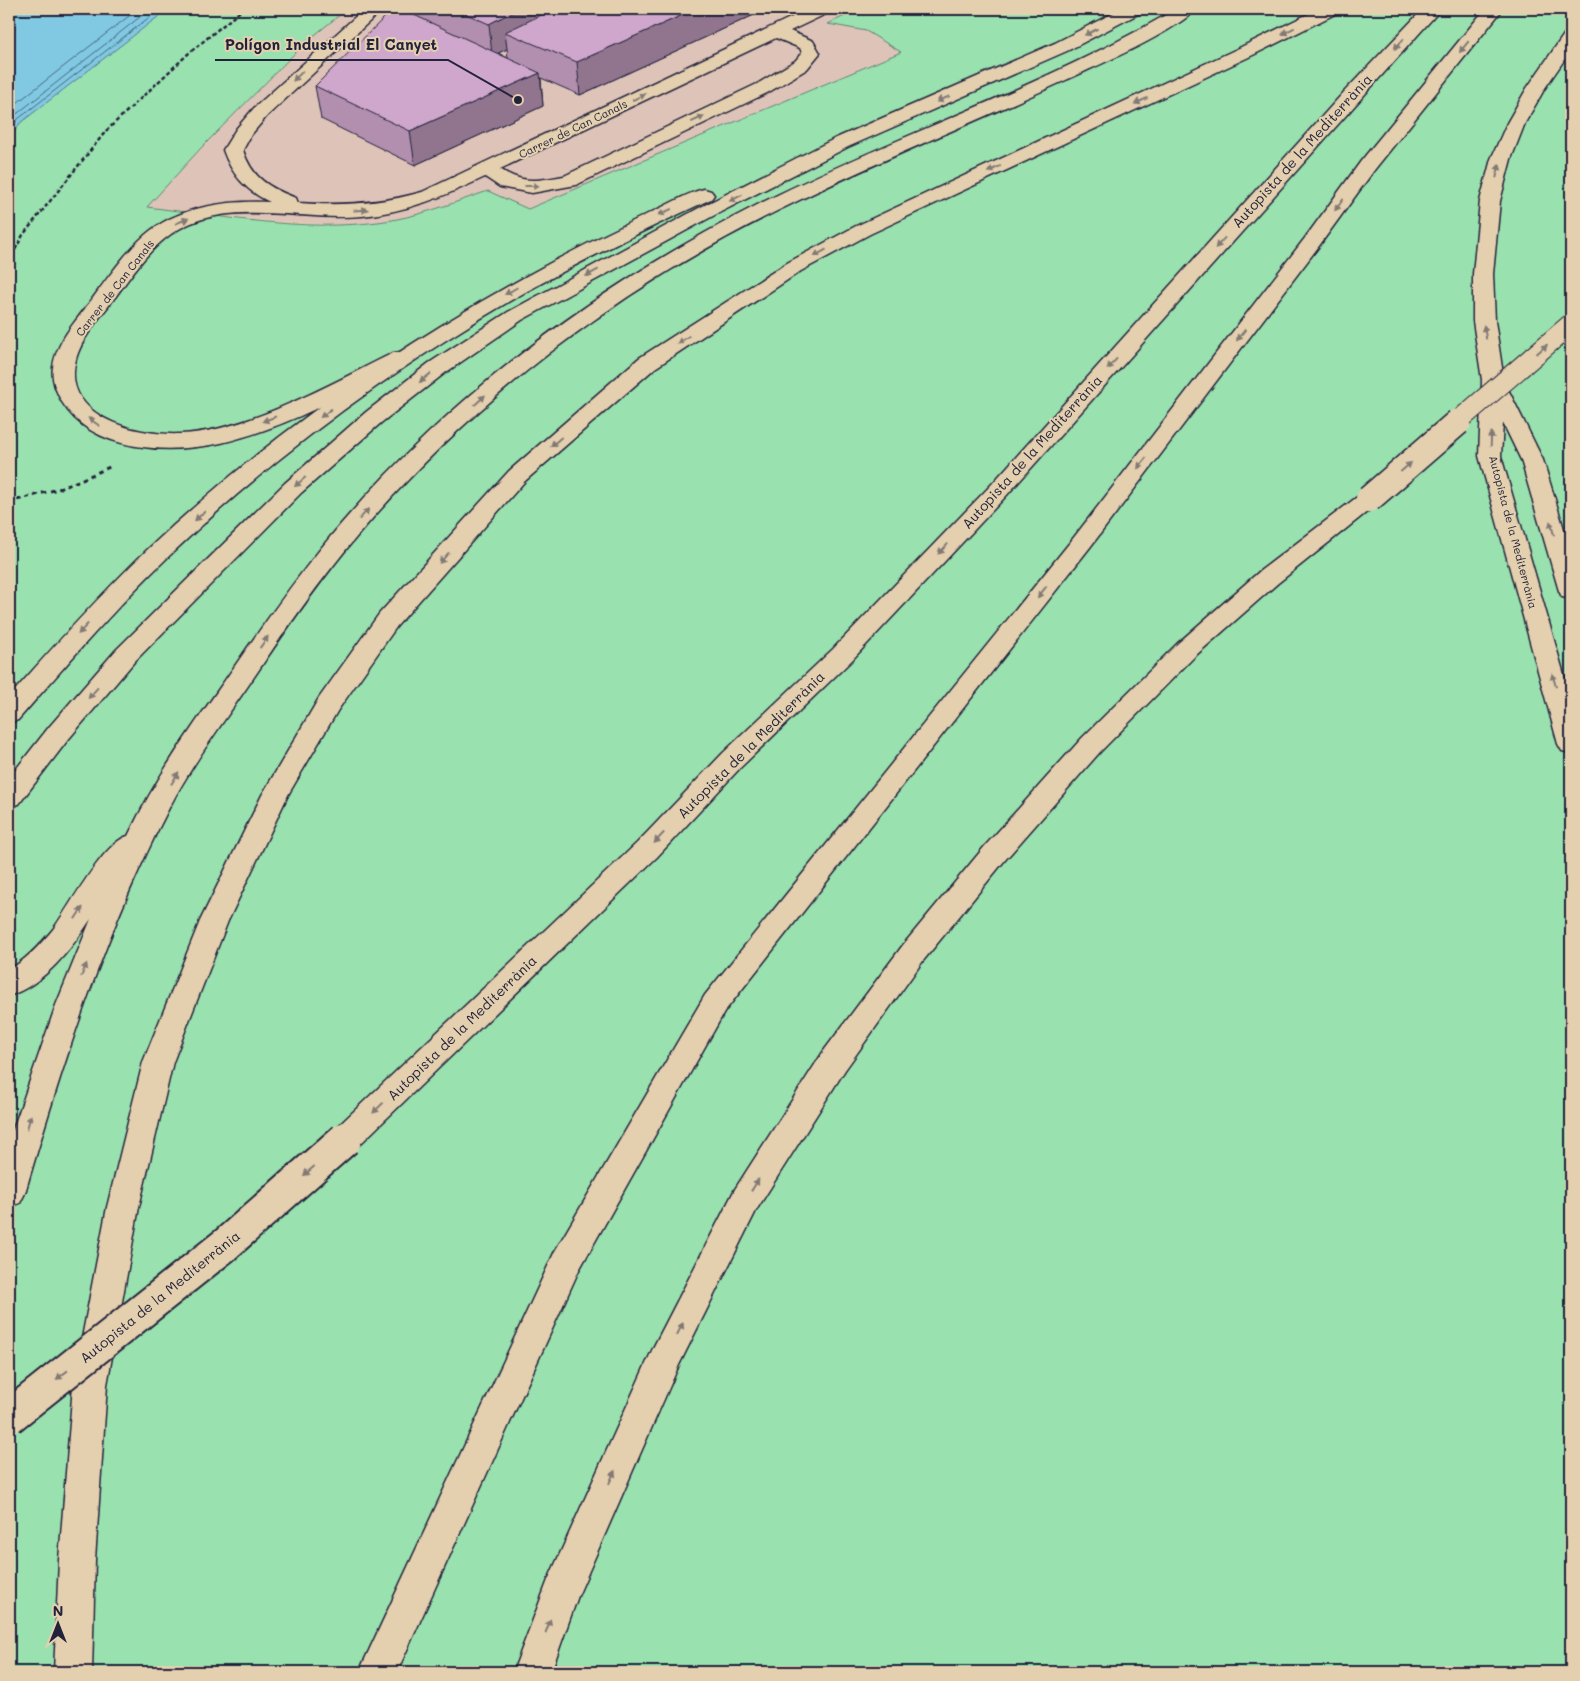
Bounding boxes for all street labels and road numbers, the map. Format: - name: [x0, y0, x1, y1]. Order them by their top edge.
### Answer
- street label: Autopista de la Mediterrània: [1227, 70, 1376, 232]
- street label: Carrer de Can Canals: [516, 96, 630, 161]
- street label: Carrer de Can Canals: [72, 236, 157, 339]
- street label: Autopista de la Mediterrània: [957, 371, 1106, 533]
- street label: Autopista de la Mediterrània: [1486, 454, 1541, 610]
- street label: Autopista de la Mediterrània: [673, 667, 828, 822]
- street label: Autopista de la Mediterrània: [383, 951, 541, 1104]
- street label: Autopista de la Mediterrània: [76, 1226, 244, 1367]

